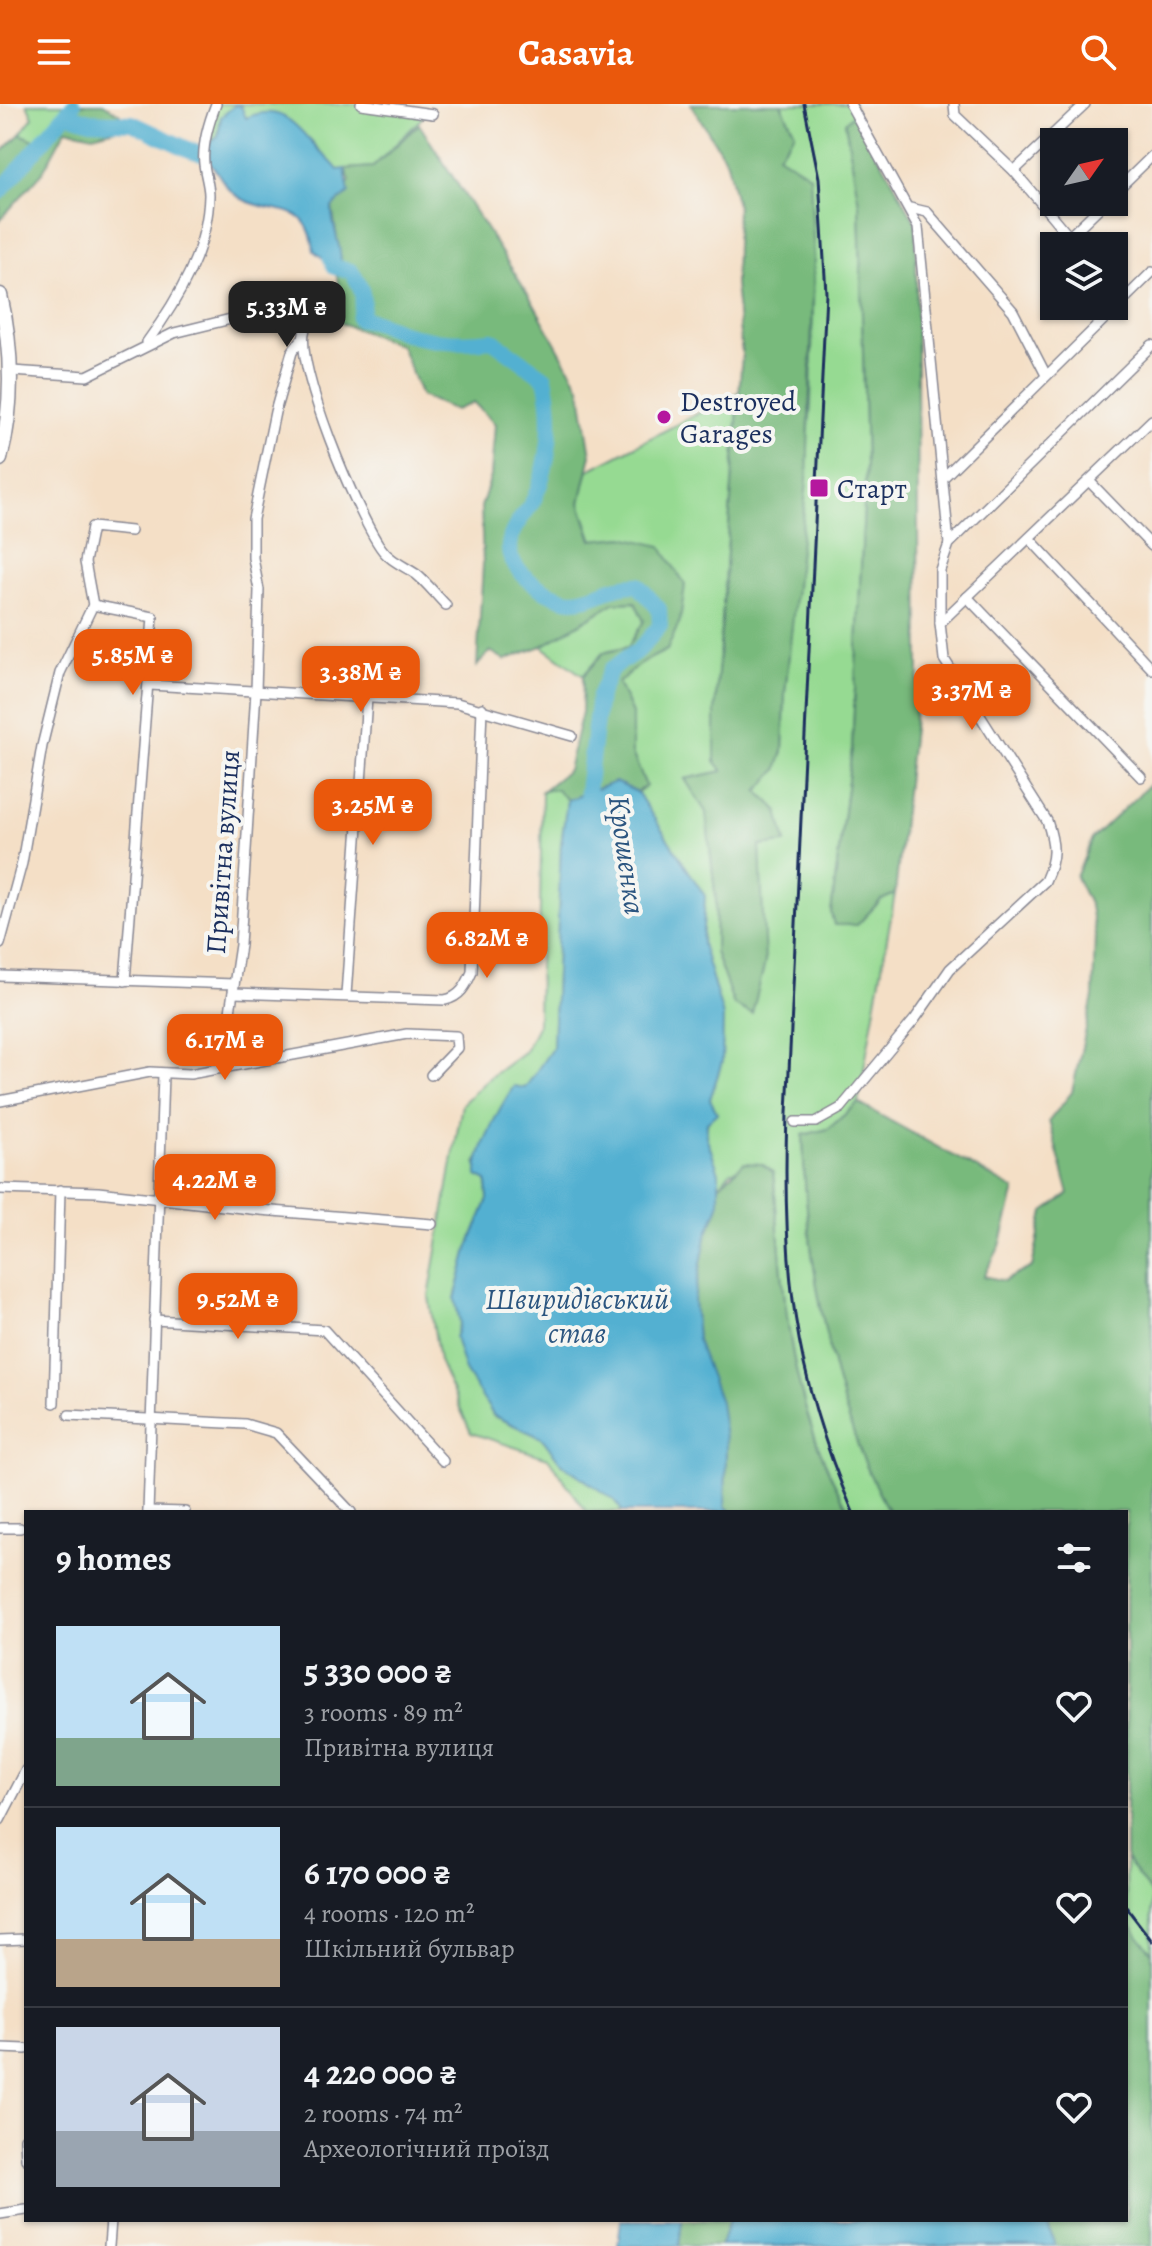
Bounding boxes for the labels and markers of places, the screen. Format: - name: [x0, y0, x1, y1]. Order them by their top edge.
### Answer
- pin: 5.33M ₴: [213, 281, 361, 349]
- place label: Destroyed Garages: [680, 383, 797, 453]
- marker: Destroyed Garages: [655, 408, 673, 426]
- place label: Старт: [837, 470, 907, 508]
- marker: Старт: [808, 477, 830, 499]
- pin: 5.85M ₴: [59, 629, 207, 697]
- pin: 3.38M ₴: [287, 646, 435, 714]
- pin: 3.37M ₴: [898, 664, 1046, 732]
- pin: 3.25M ₴: [299, 779, 447, 847]
- pin: 6.82M ₴: [413, 912, 561, 980]
- pin: 6.17M ₴: [151, 1014, 299, 1082]
- pin: 4.22M ₴: [141, 1154, 289, 1222]
- pin: 9.52M ₴: [164, 1273, 312, 1341]

